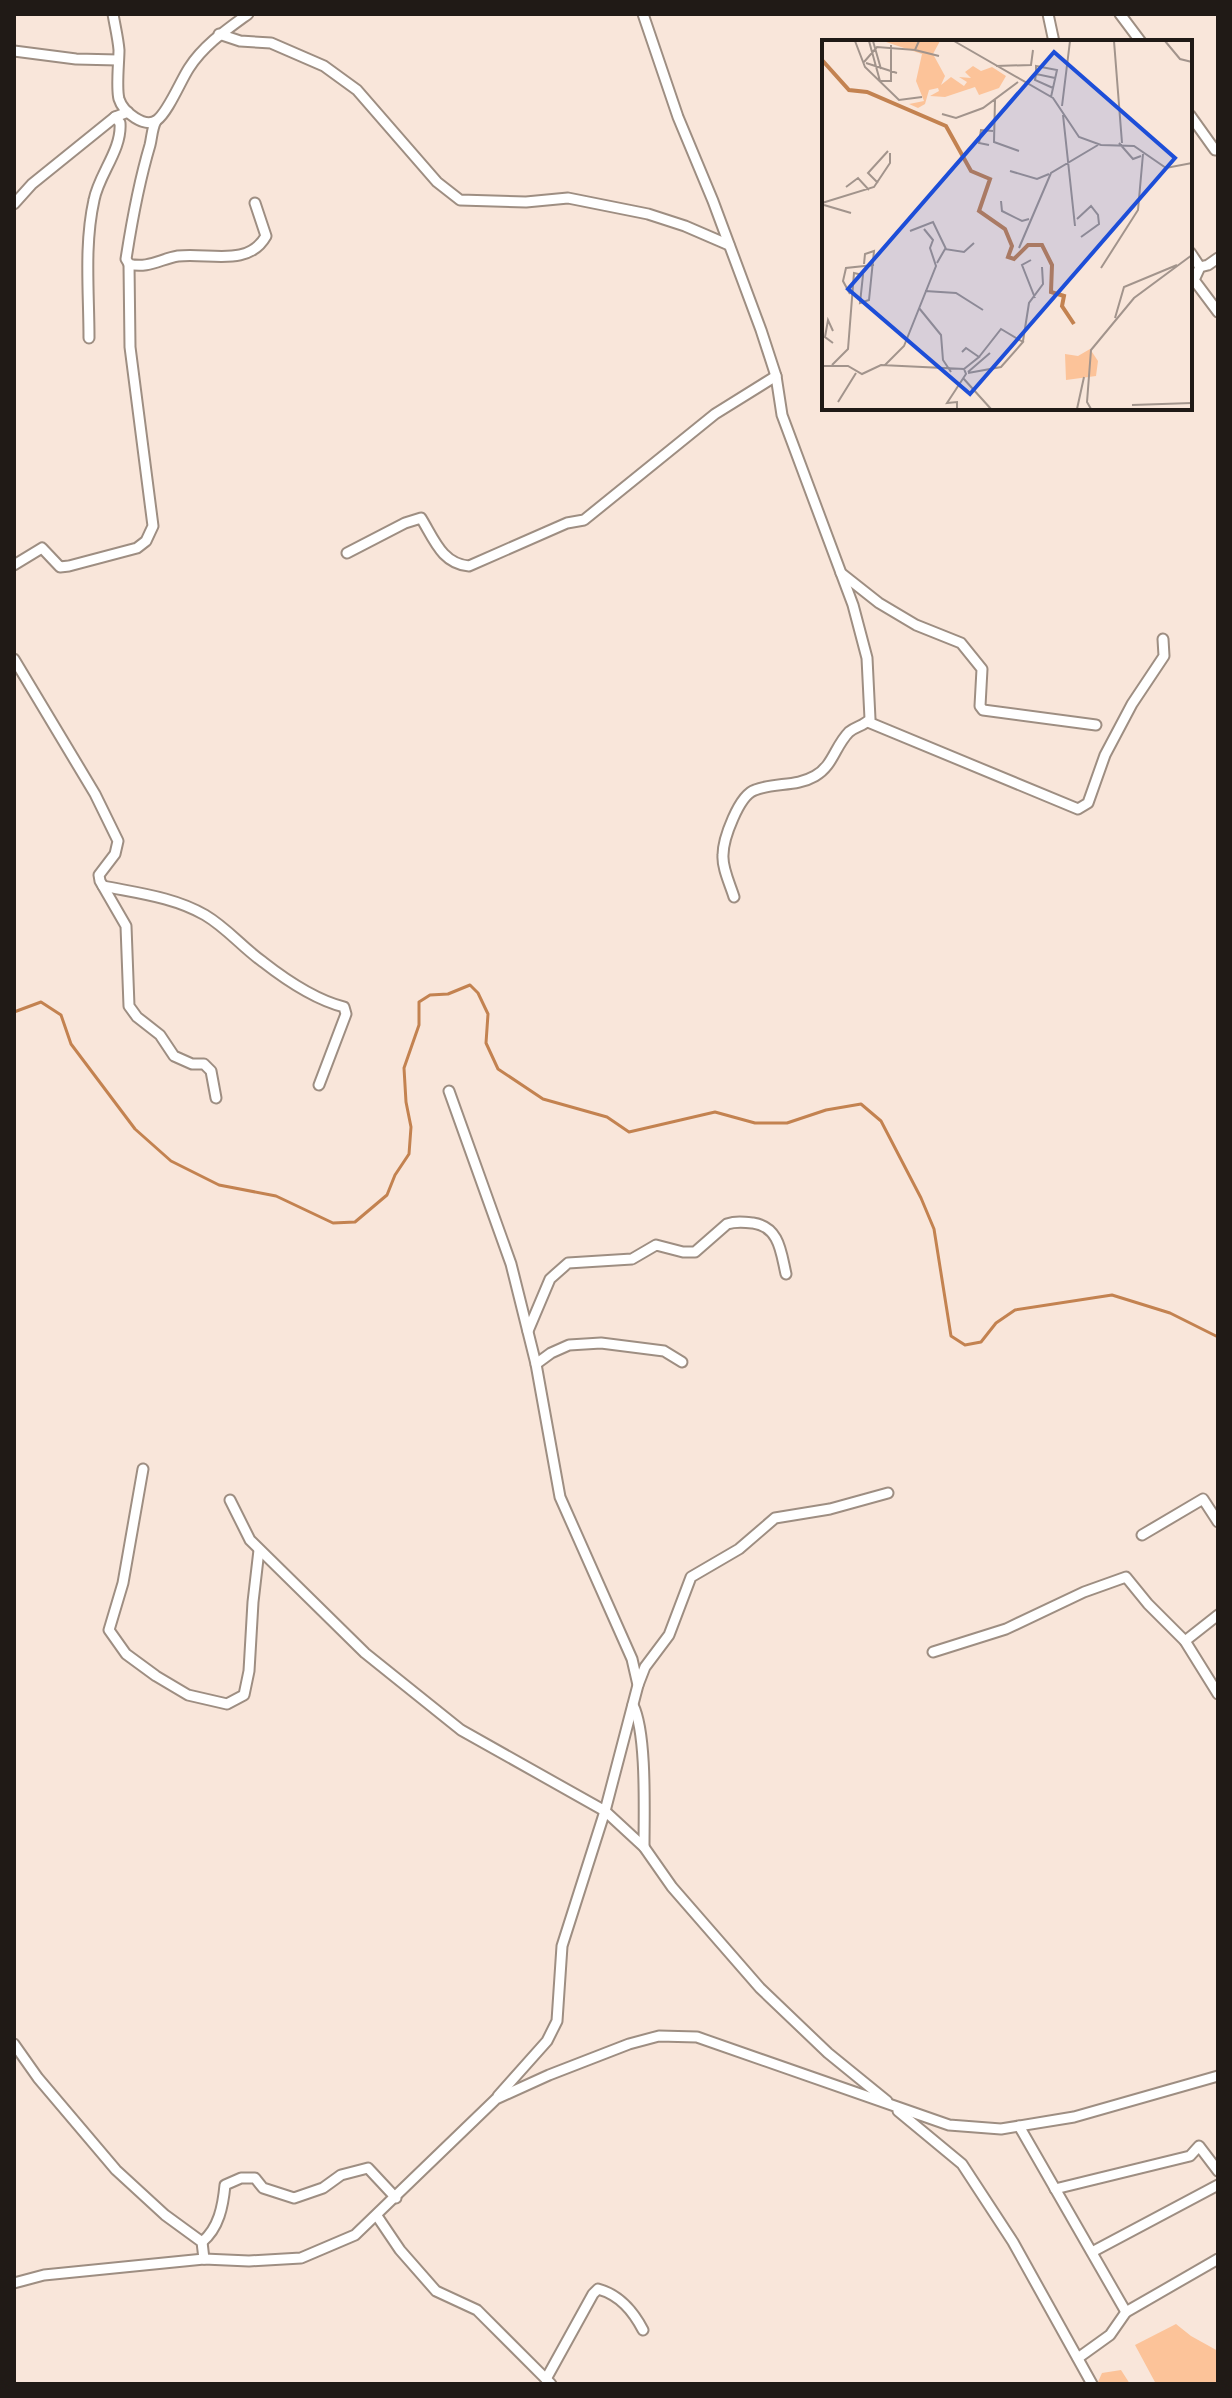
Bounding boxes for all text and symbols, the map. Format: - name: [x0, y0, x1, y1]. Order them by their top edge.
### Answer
- inset map: [822, 40, 1192, 410]

